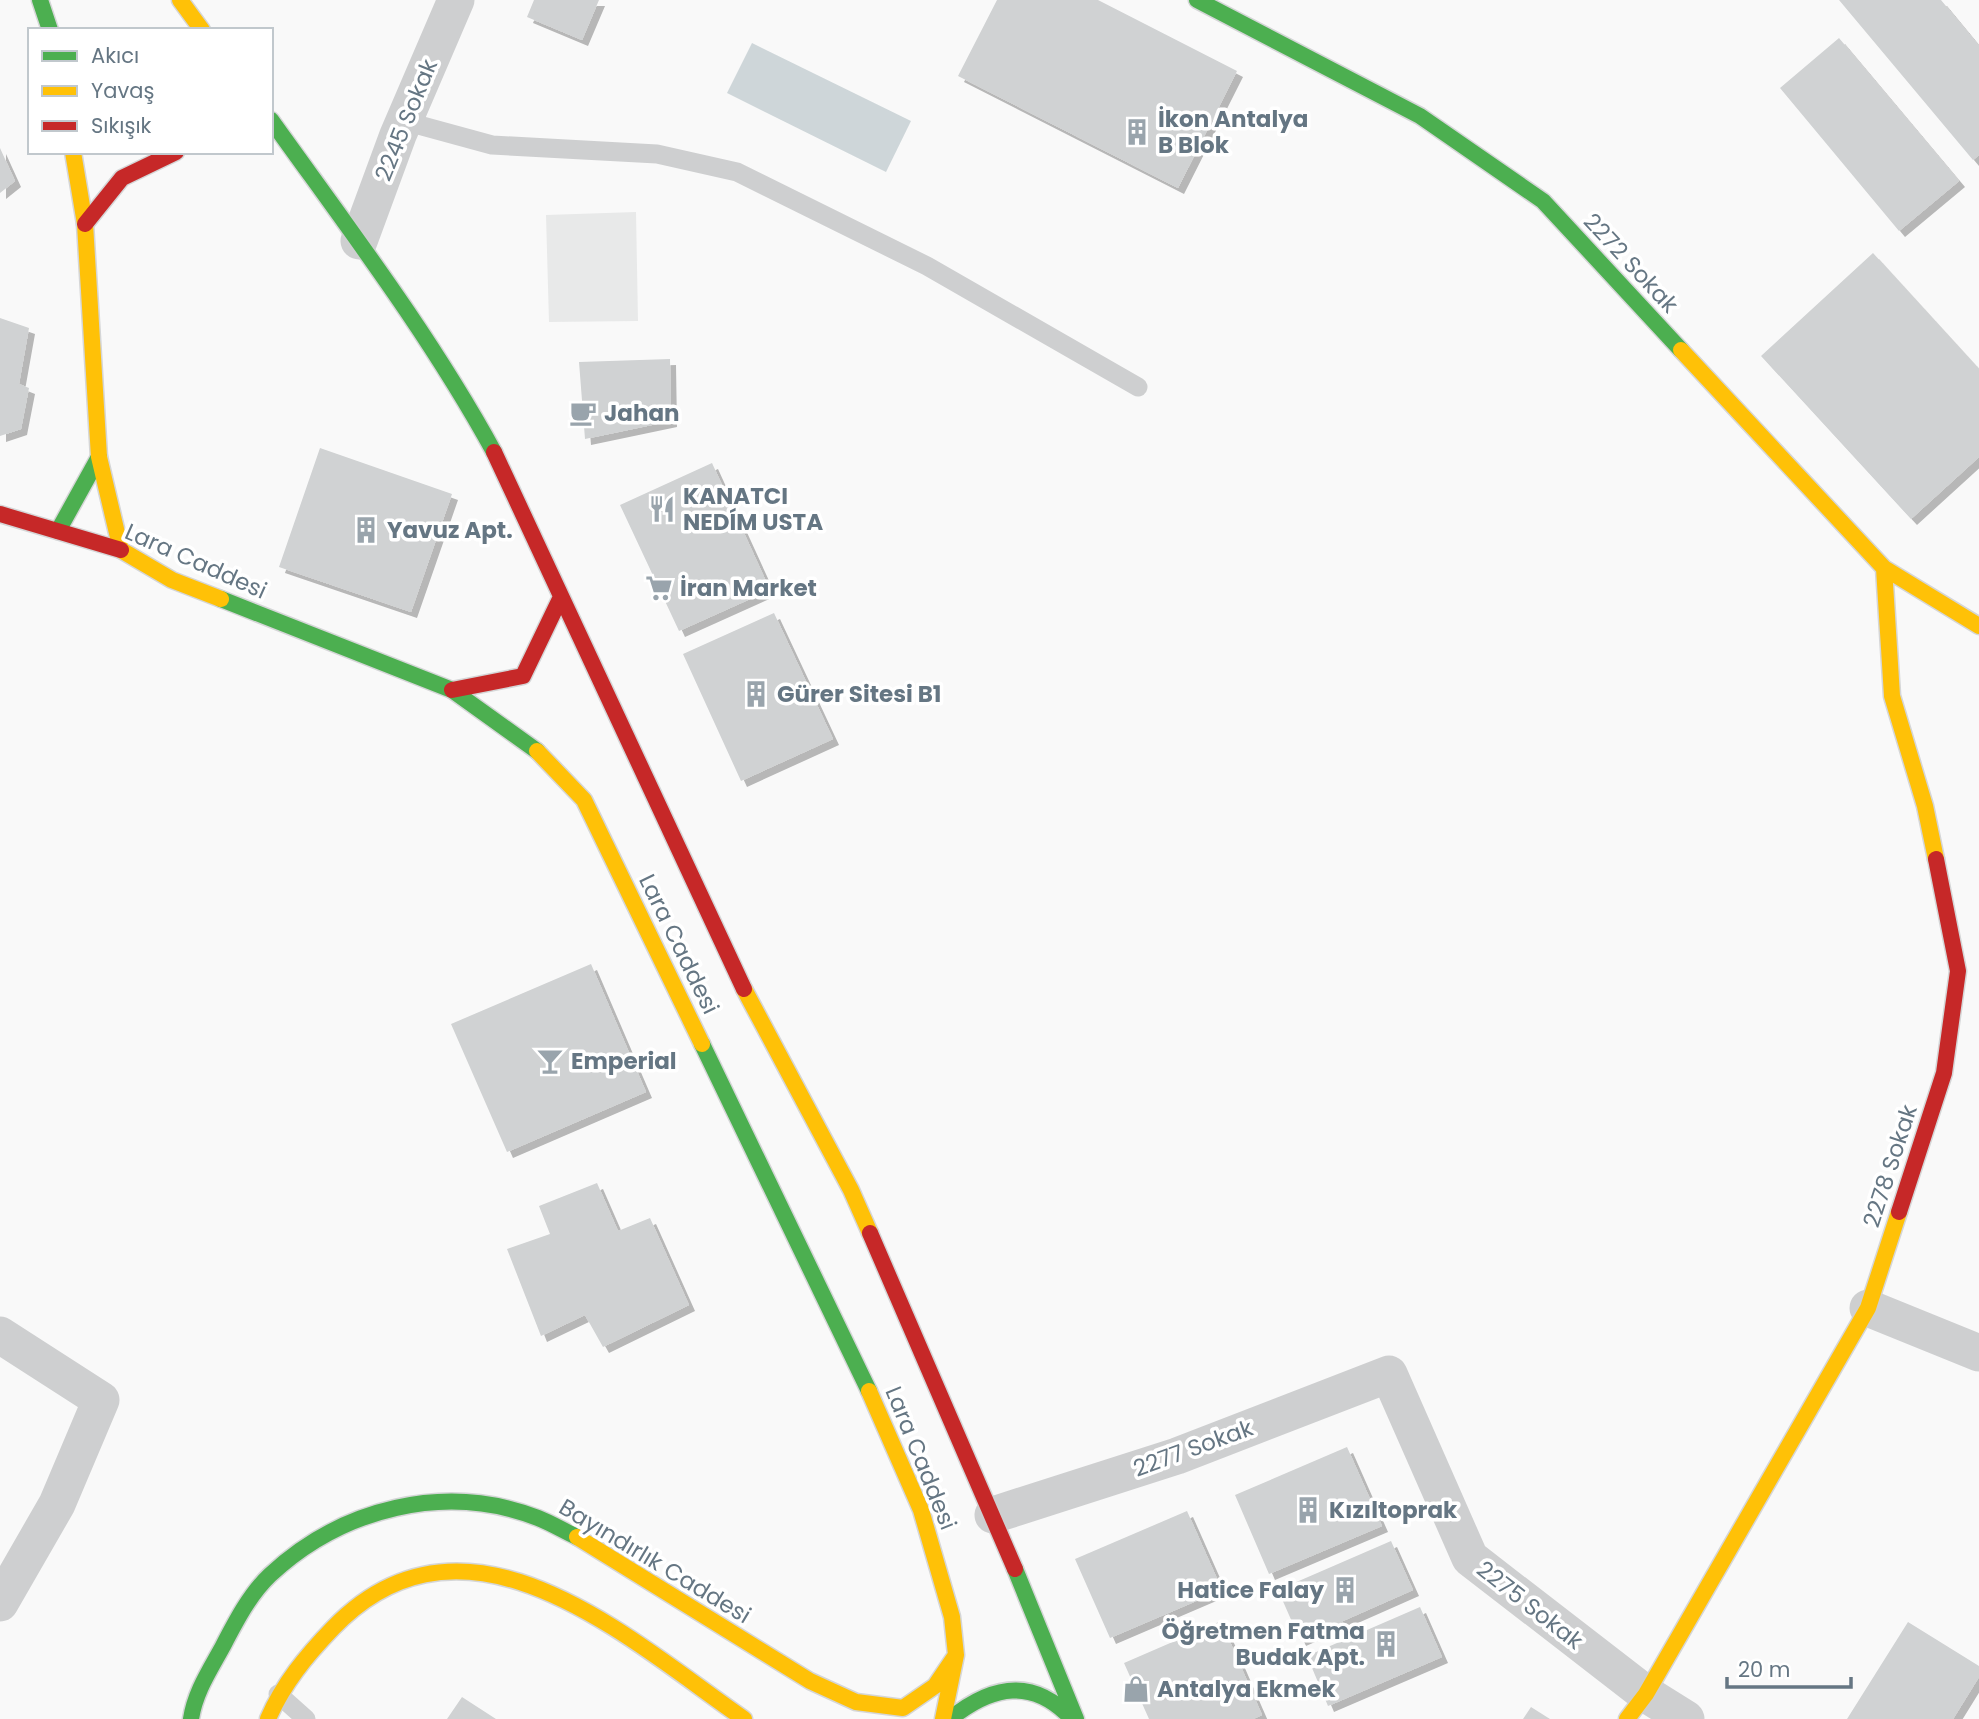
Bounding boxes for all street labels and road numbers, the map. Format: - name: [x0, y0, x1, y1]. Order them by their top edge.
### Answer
- street label: 2245 Sokak: [367, 54, 445, 186]
- street label: 2272 Sokak: [1576, 206, 1686, 320]
- street label: Lara Caddesi: [120, 515, 272, 607]
- street label: Lara Caddesi: [631, 869, 727, 1019]
- street label: 2278 Sokak: [1855, 1100, 1925, 1231]
- street label: Lara Caddesi: [878, 1382, 964, 1534]
- street label: 2277 Sokak: [1129, 1412, 1257, 1484]
- street label: Bayındırlık Caddesi: [553, 1491, 757, 1631]
- street label: 2275 Sokak: [1470, 1553, 1590, 1657]

